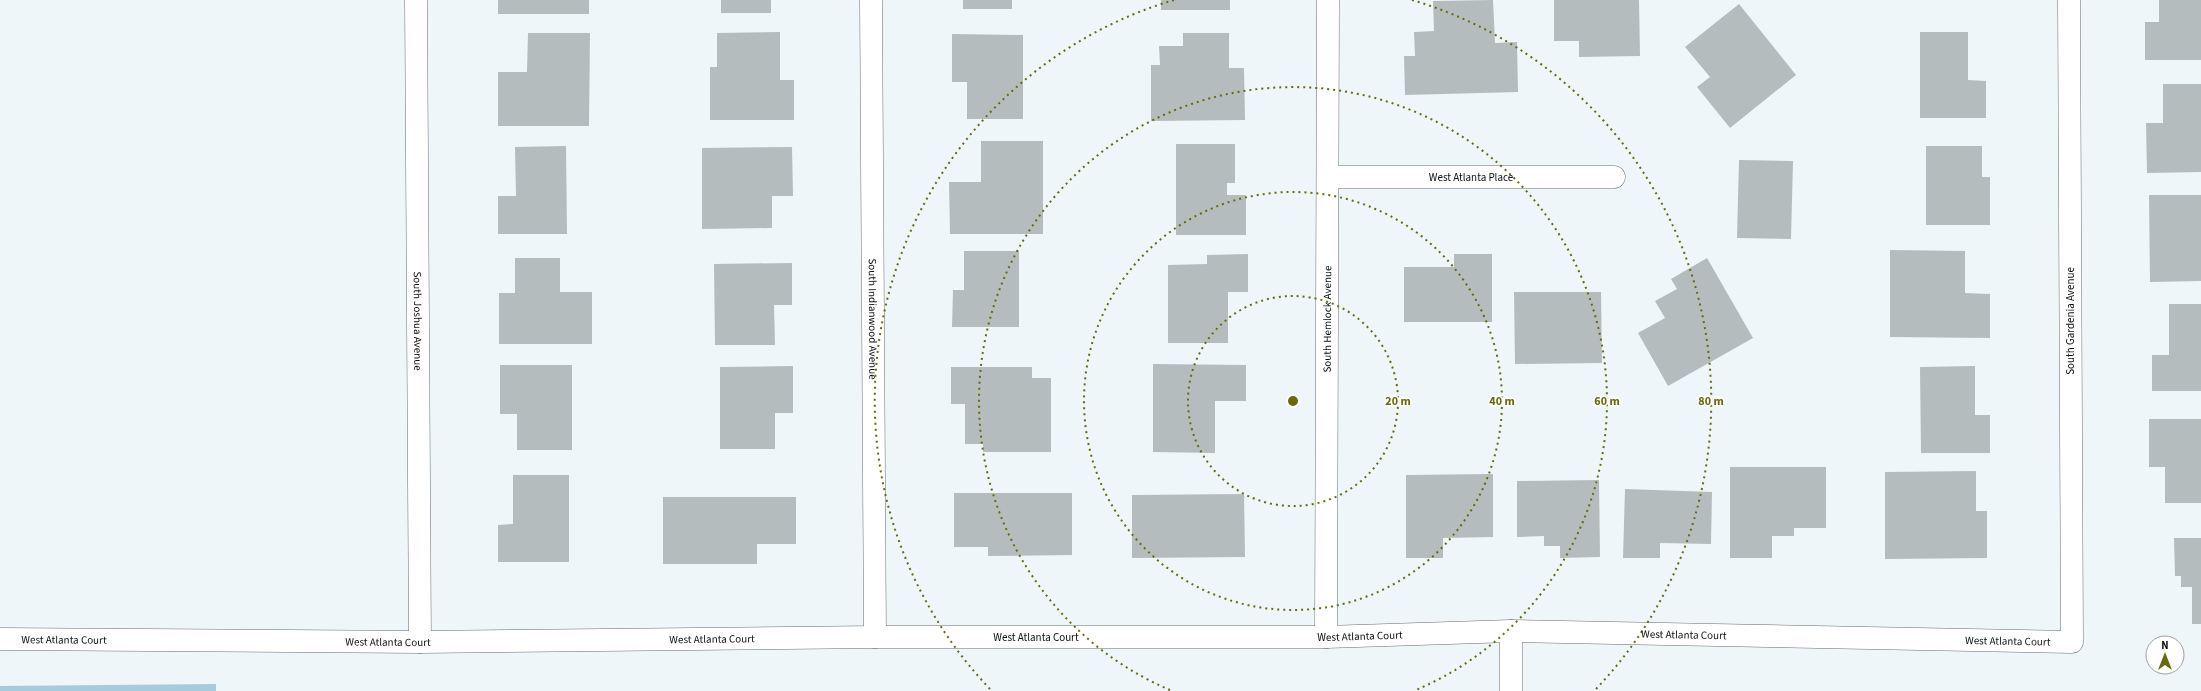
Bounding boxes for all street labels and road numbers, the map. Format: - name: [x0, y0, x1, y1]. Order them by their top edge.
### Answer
- street label: West Atlanta Place: [1429, 170, 1514, 185]
- street label: South Indianwood Avenue: [865, 258, 881, 380]
- street label: South Hemlock Avenue: [1319, 265, 1335, 373]
- street label: South Gardenia Avenue: [2063, 267, 2078, 375]
- street label: South Joshua Avenue: [410, 271, 426, 371]
- street label: West Atlanta Court: [1641, 626, 1727, 643]
- street label: West Atlanta Court: [1317, 627, 1403, 645]
- street label: West Atlanta Court: [993, 630, 1079, 645]
- street label: West Atlanta Court: [669, 631, 755, 647]
- street label: West Atlanta Court: [21, 632, 107, 647]
- street label: West Atlanta Court: [1965, 632, 2051, 649]
- street label: West Atlanta Court: [345, 634, 431, 650]

